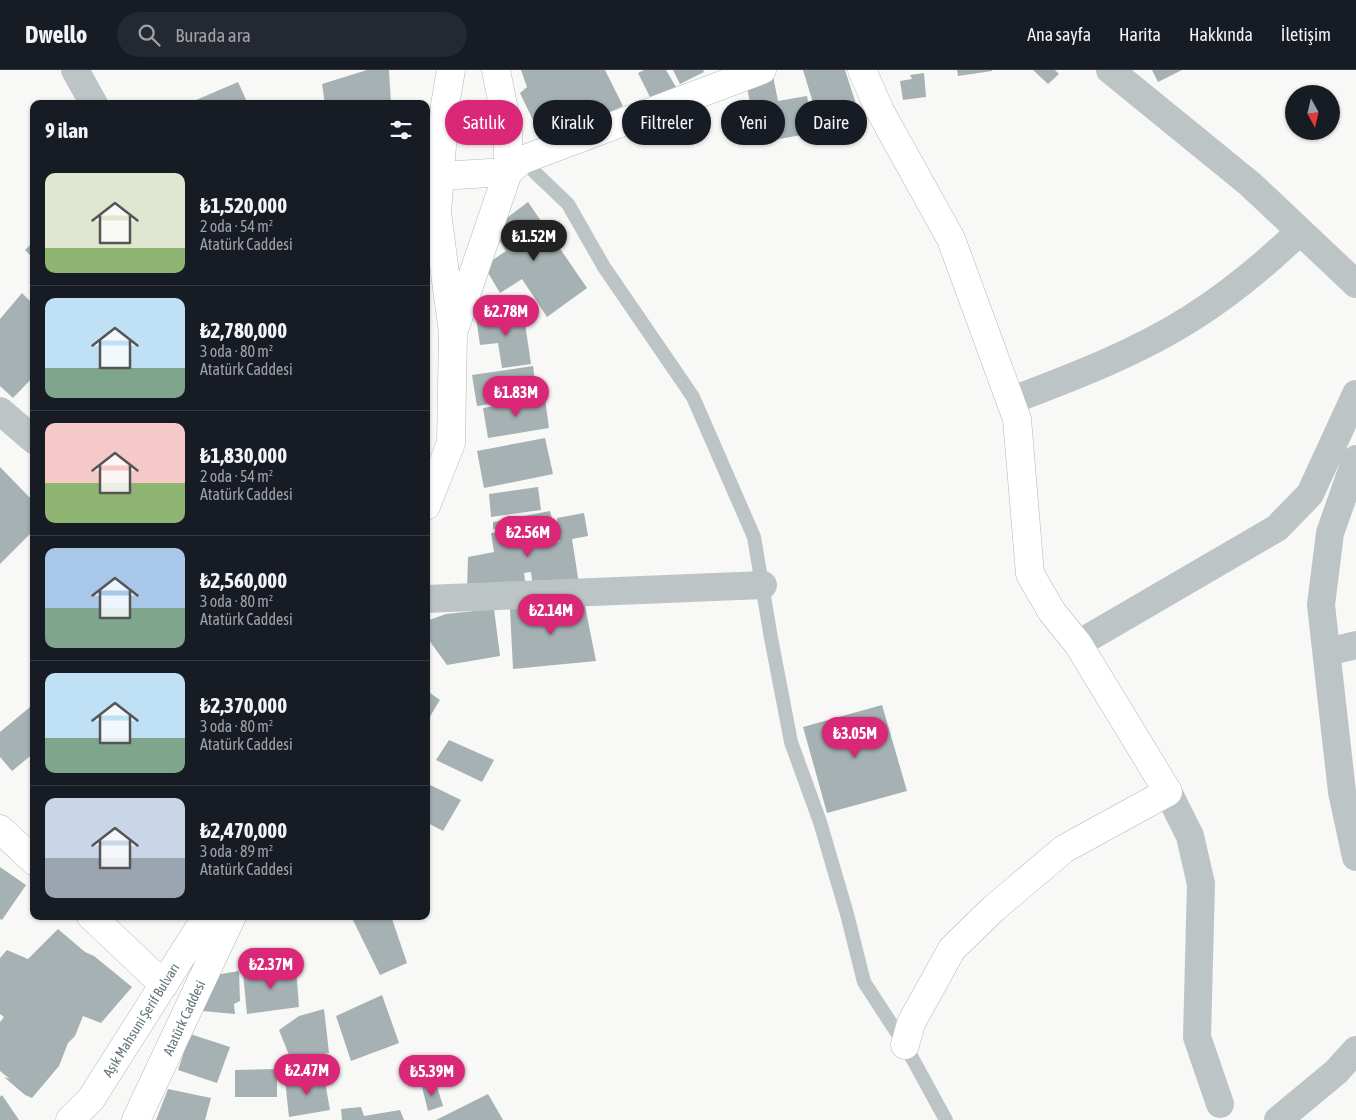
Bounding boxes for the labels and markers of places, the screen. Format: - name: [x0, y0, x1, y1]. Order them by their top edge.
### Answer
- pin: ₺1.52M: [493, 220, 575, 262]
- pin: ₺2.78M: [465, 294, 547, 337]
- pin: ₺1.83M: [475, 376, 557, 418]
- pin: ₺2.56M: [487, 516, 569, 558]
- pin: ₺2.14M: [510, 594, 592, 636]
- pin: ₺3.05M: [814, 716, 896, 759]
- pin: ₺2.37M: [230, 948, 312, 990]
- pin: ₺2.47M: [266, 1054, 348, 1096]
- pin: ₺5.39M: [391, 1054, 473, 1097]

